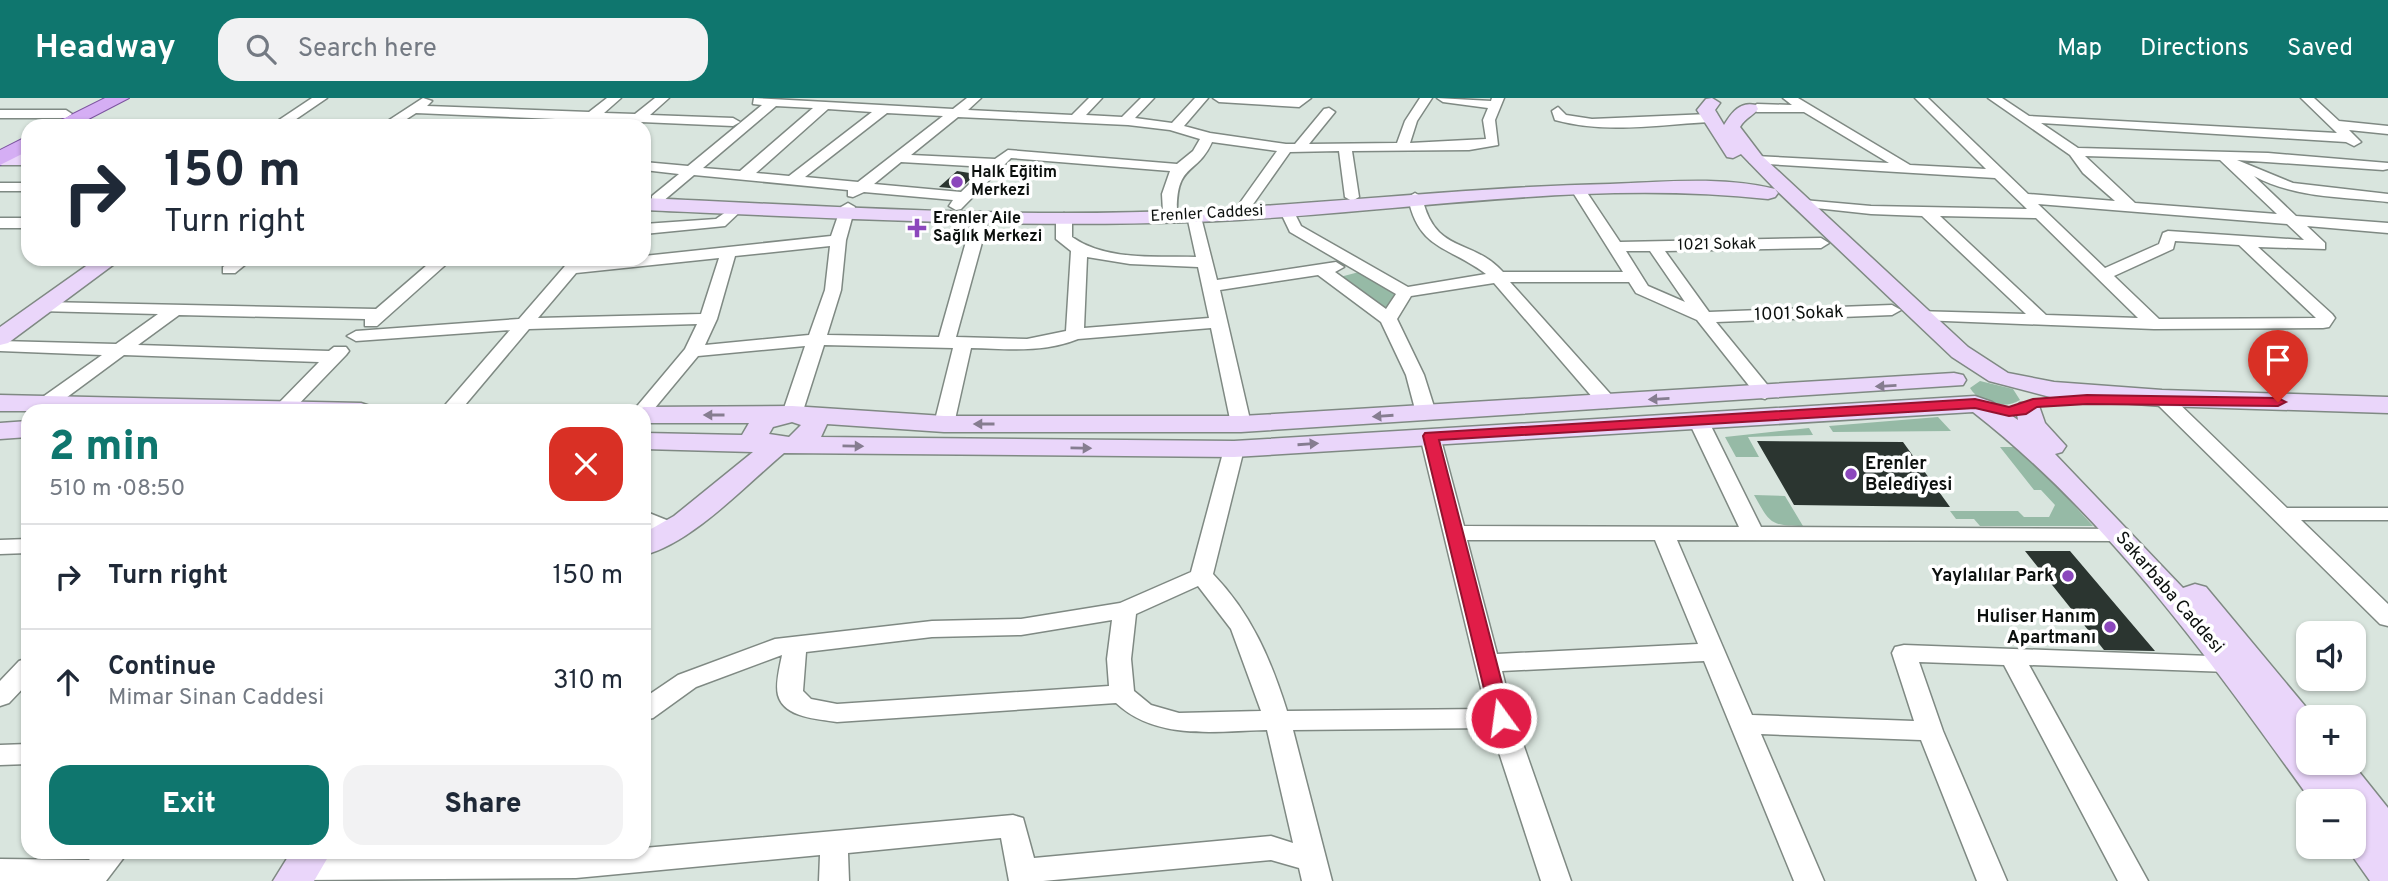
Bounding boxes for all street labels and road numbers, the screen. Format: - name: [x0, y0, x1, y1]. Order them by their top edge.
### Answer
- street label: Erenler Caddesi: [1150, 201, 1264, 227]
- street label: 1021 Sokak: [1677, 234, 1757, 256]
- street label: 1001 Sokak: [1754, 301, 1844, 327]
- street label: Sakarbaba Caddesi: [2110, 527, 2228, 659]

